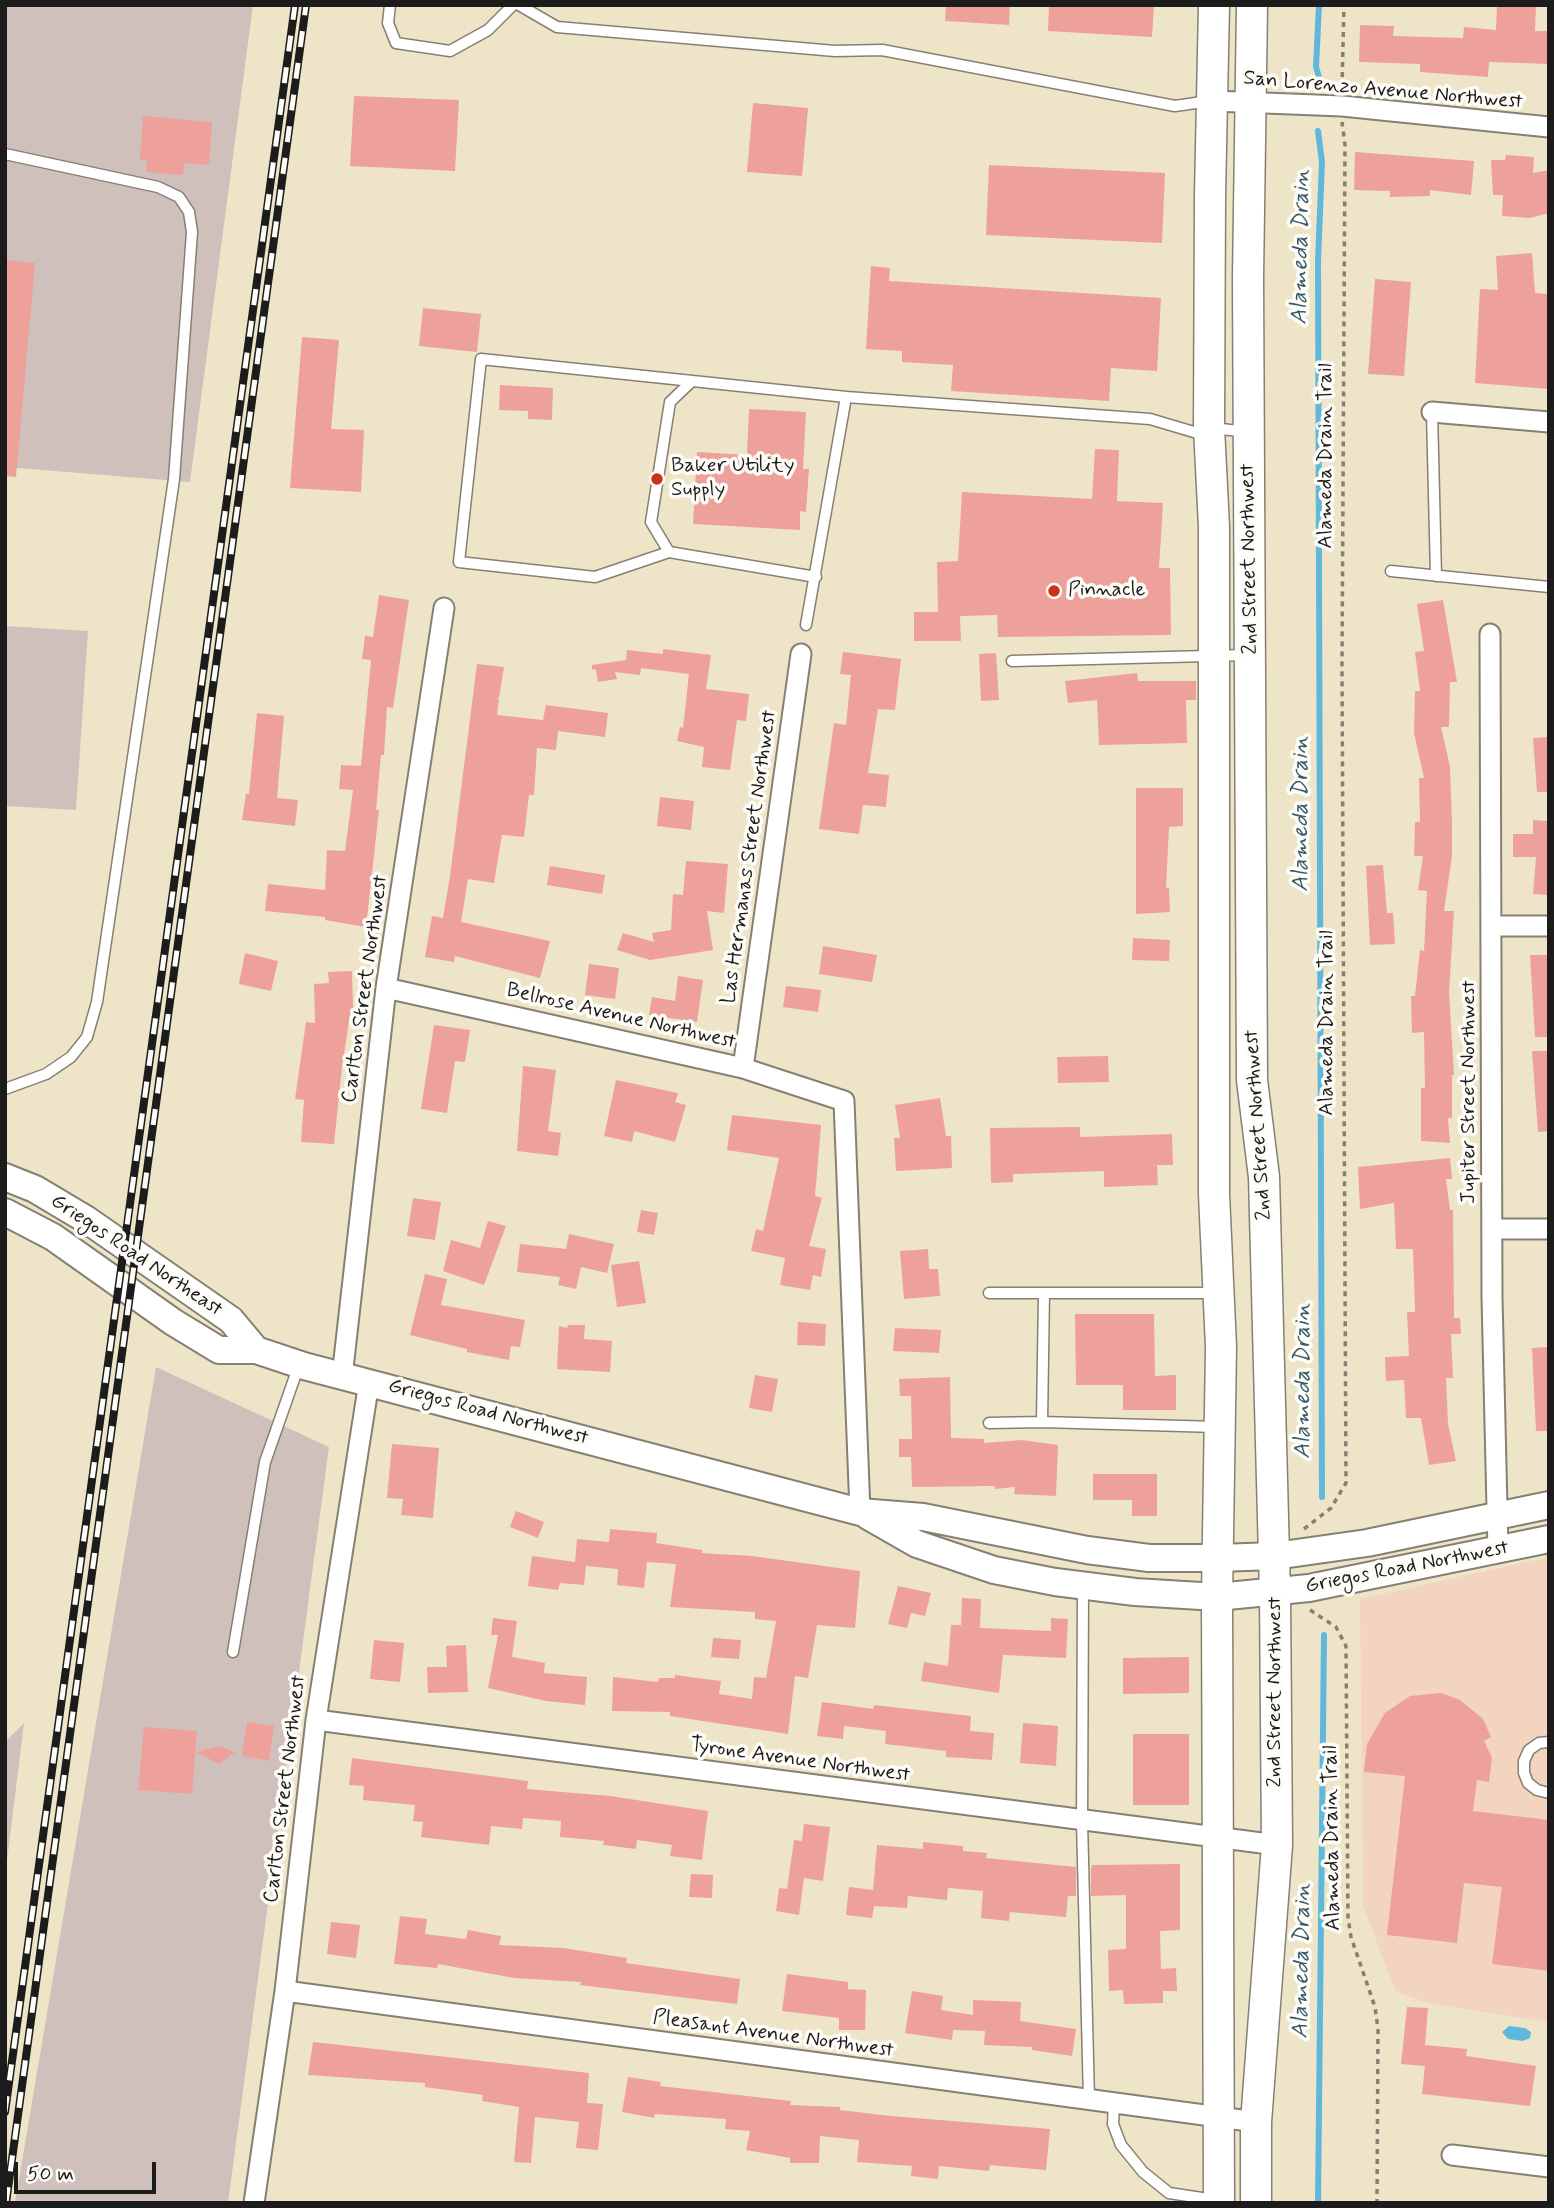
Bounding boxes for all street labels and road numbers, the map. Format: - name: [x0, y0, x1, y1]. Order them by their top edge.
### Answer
- street label: San Lorenzo Avenue Northwest: [1242, 66, 1524, 116]
- street label: Alameda Drain Trail: [1314, 363, 1340, 549]
- street label: 2nd Street Northwest: [1236, 463, 1264, 655]
- street label: Las Hermanas Street Northwest: [717, 709, 783, 1005]
- street label: Carlton Street Northwest: [338, 873, 394, 1105]
- street label: Alameda Drain Trail: [1315, 930, 1341, 1116]
- street label: Bellrose Avenue Northwest: [504, 978, 738, 1056]
- street label: Jupiter Street Northwest: [1457, 980, 1483, 1204]
- street label: 2nd Street Northwest: [1240, 1029, 1278, 1221]
- street label: Griegos Road Northeast: [45, 1189, 227, 1323]
- street label: Griegos Road Northwest: [385, 1374, 591, 1452]
- street label: Griegos Road Northwest: [1303, 1536, 1511, 1600]
- street label: 2nd Street Northwest: [1263, 1597, 1289, 1787]
- street label: Carlton Street Northwest: [259, 1673, 313, 1905]
- street label: Tyrone Avenue Northwest: [688, 1733, 912, 1789]
- street label: Alameda Drain Trail: [1319, 1745, 1347, 1931]
- street label: Pleasant Avenue Northwest: [651, 2006, 895, 2064]

